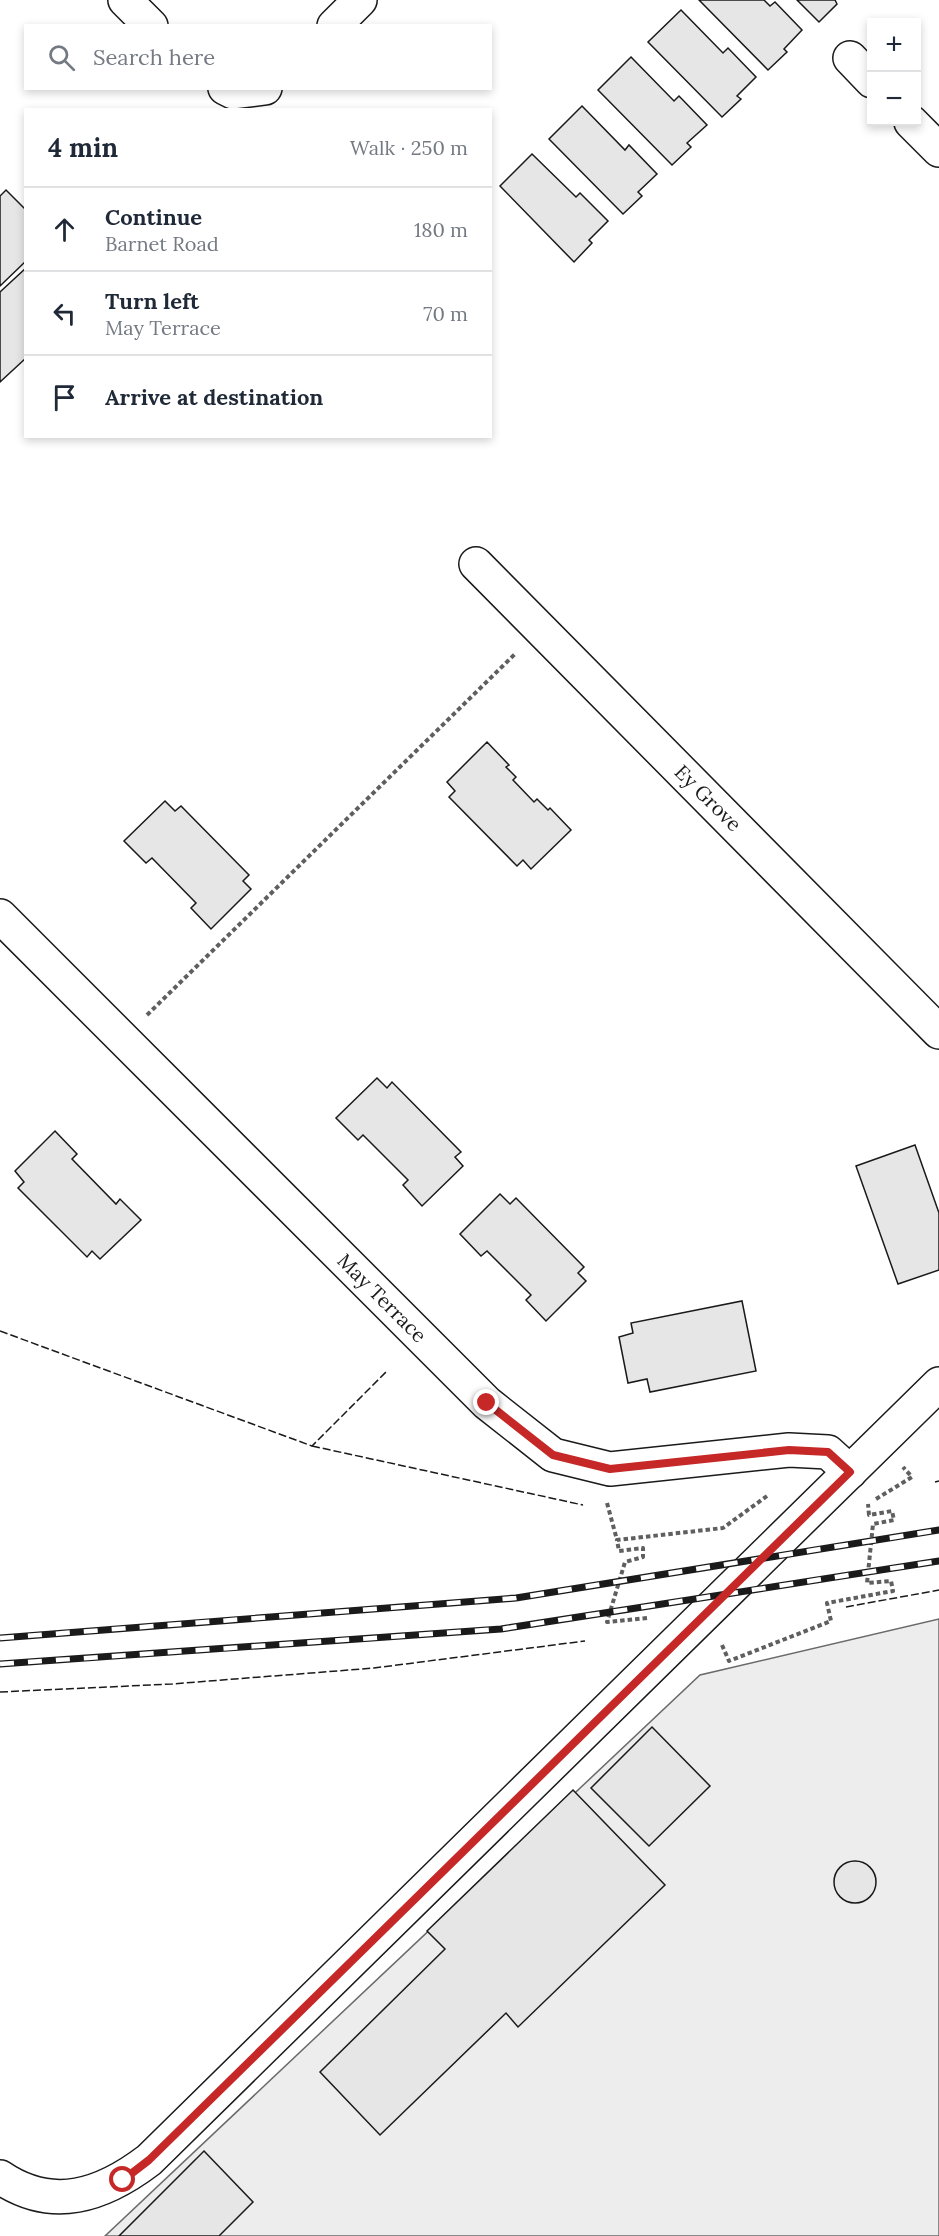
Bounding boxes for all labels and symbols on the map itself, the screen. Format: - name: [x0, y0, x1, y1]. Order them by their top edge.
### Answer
- street label: Ey Grove: [670, 759, 747, 836]
- street label: May Terrace: [333, 1248, 432, 1348]
- route end: [473, 1389, 499, 1415]
- route start: [109, 2166, 135, 2192]

